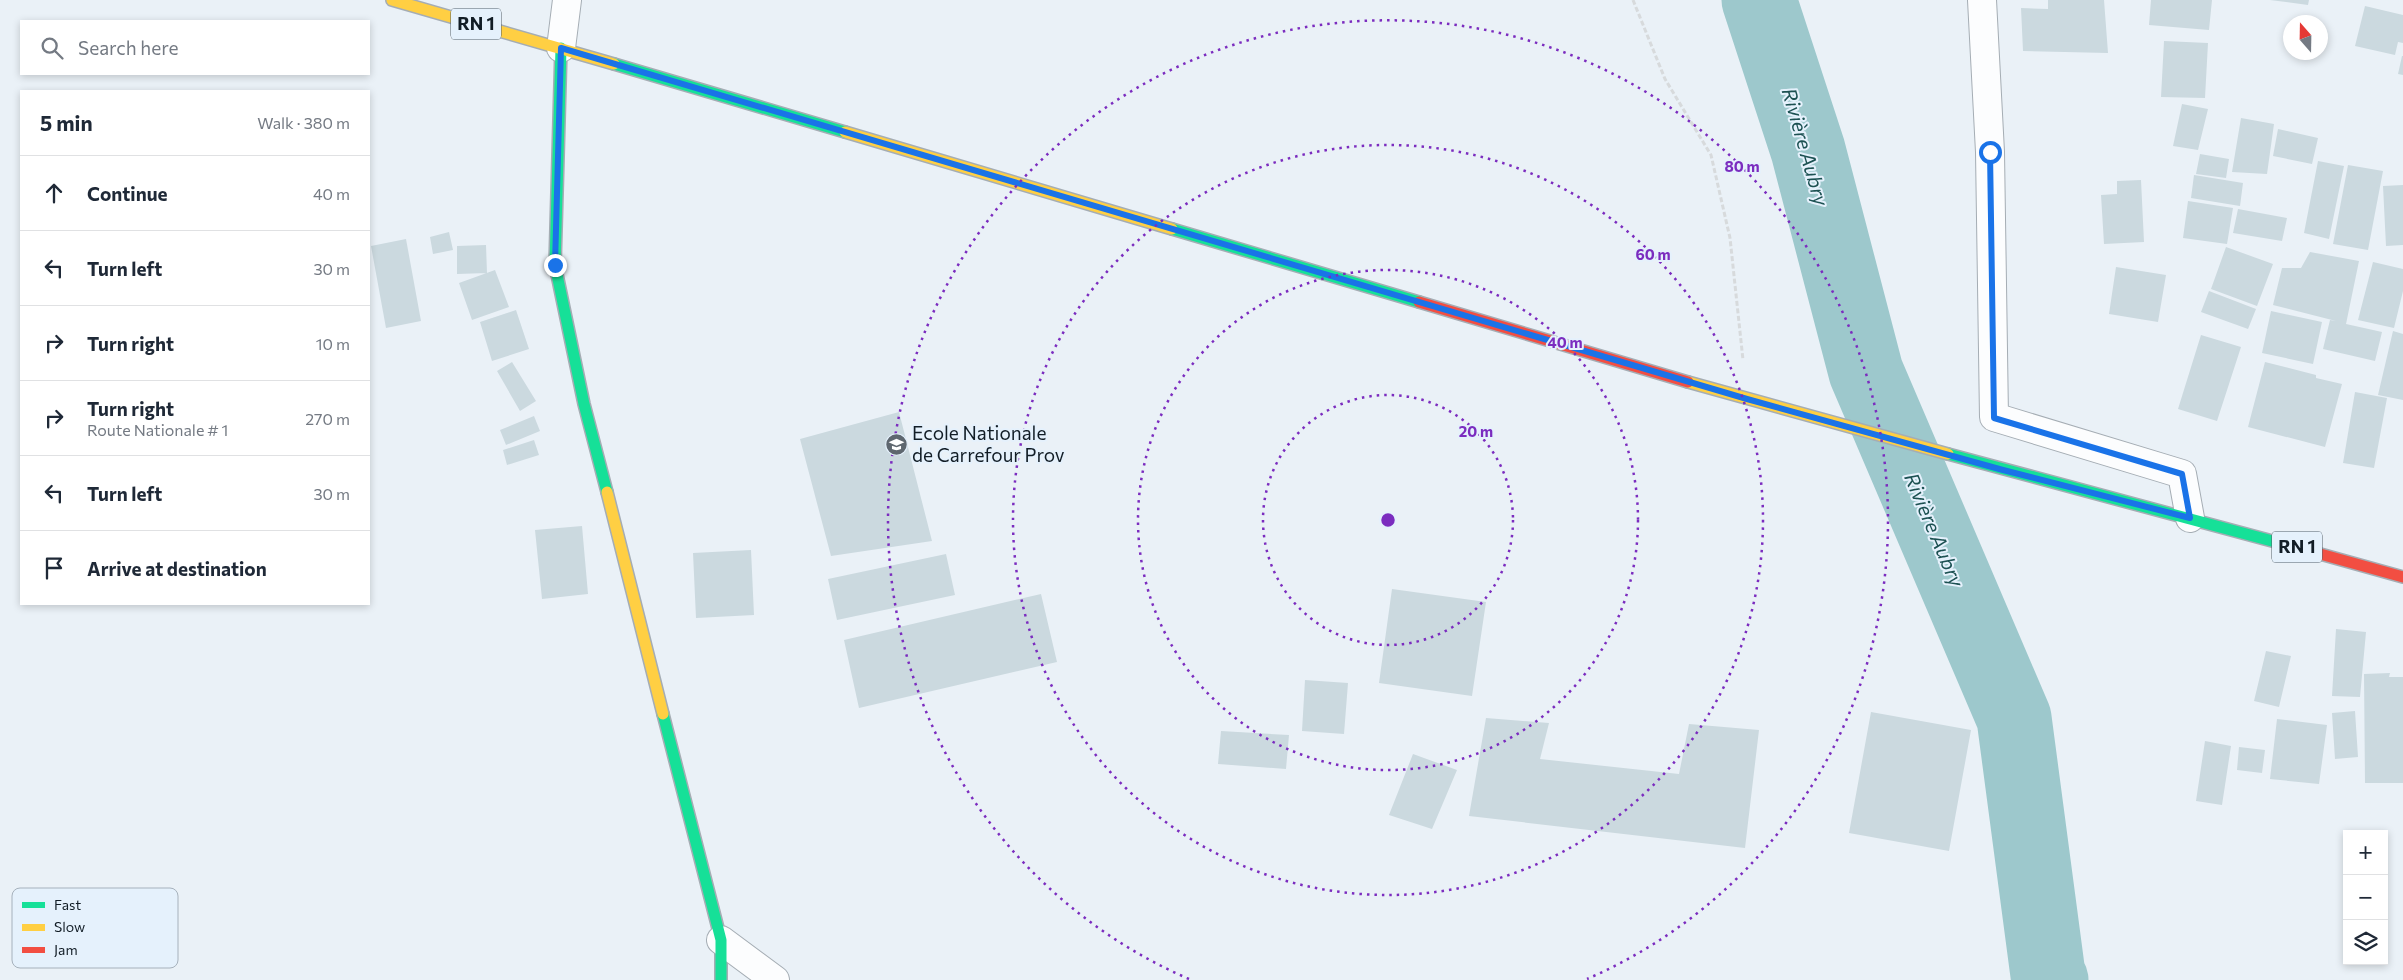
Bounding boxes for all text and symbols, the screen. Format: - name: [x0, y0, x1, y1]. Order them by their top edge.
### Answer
- road number: RN 1: [451, 8, 501, 40]
- north arrow: [2283, 15, 2328, 60]
- search box: [20, 20, 370, 75]
- icon: search: [38, 34, 66, 62]
- text: Search here: [78, 36, 178, 59]
- water label: Rivière Aubry: [1778, 85, 1834, 209]
- text: 5 min: [40, 110, 93, 135]
- text: Walk · 380 m: [257, 113, 350, 132]
- route start: [1979, 141, 2002, 164]
- text: 80 m: [1724, 157, 1760, 175]
- icon: ahead: [40, 179, 68, 207]
- text: Continue: [87, 182, 167, 205]
- text: 40 m: [313, 184, 350, 203]
- text: 60 m: [1635, 245, 1671, 263]
- icon: left: [40, 254, 68, 282]
- route end: [544, 254, 567, 277]
- text: Turn left: [87, 257, 162, 280]
- text: 30 m: [313, 259, 350, 278]
- icon: right: [40, 329, 68, 357]
- text: Turn right: [87, 332, 174, 355]
- text: 40 m: [1547, 333, 1583, 351]
- text: 10 m: [316, 334, 350, 353]
- text: Turn right: [87, 397, 174, 420]
- icon: right: [40, 404, 68, 432]
- text: 270 m: [305, 409, 350, 428]
- text: Route Nationale # 1: [87, 420, 228, 439]
- place label: Ecole Nationale de Carrefour Prov: [912, 421, 1065, 466]
- text: 20 m: [1459, 422, 1493, 440]
- school or university icon: Ecole Nationale de Carrefour Prov: [884, 432, 908, 456]
- water label: Rivière Aubry: [1900, 469, 1970, 591]
- icon: left: [40, 479, 68, 507]
- text: Turn left: [87, 482, 162, 505]
- text: 30 m: [313, 484, 350, 503]
- centre of rings: [1379, 511, 1397, 529]
- road number: RN 1: [2272, 532, 2322, 562]
- icon: arrive: [40, 554, 68, 582]
- text: Arrive at destination: [87, 557, 267, 580]
- map controls: [2343, 830, 2388, 965]
- button: +: [2343, 830, 2388, 875]
- button: −: [2343, 875, 2388, 920]
- legend: [12, 888, 178, 968]
- text: Fast: [54, 896, 81, 913]
- text: Slow: [54, 918, 85, 935]
- button: layers: [2343, 920, 2388, 965]
- text: Jam: [54, 941, 78, 958]

